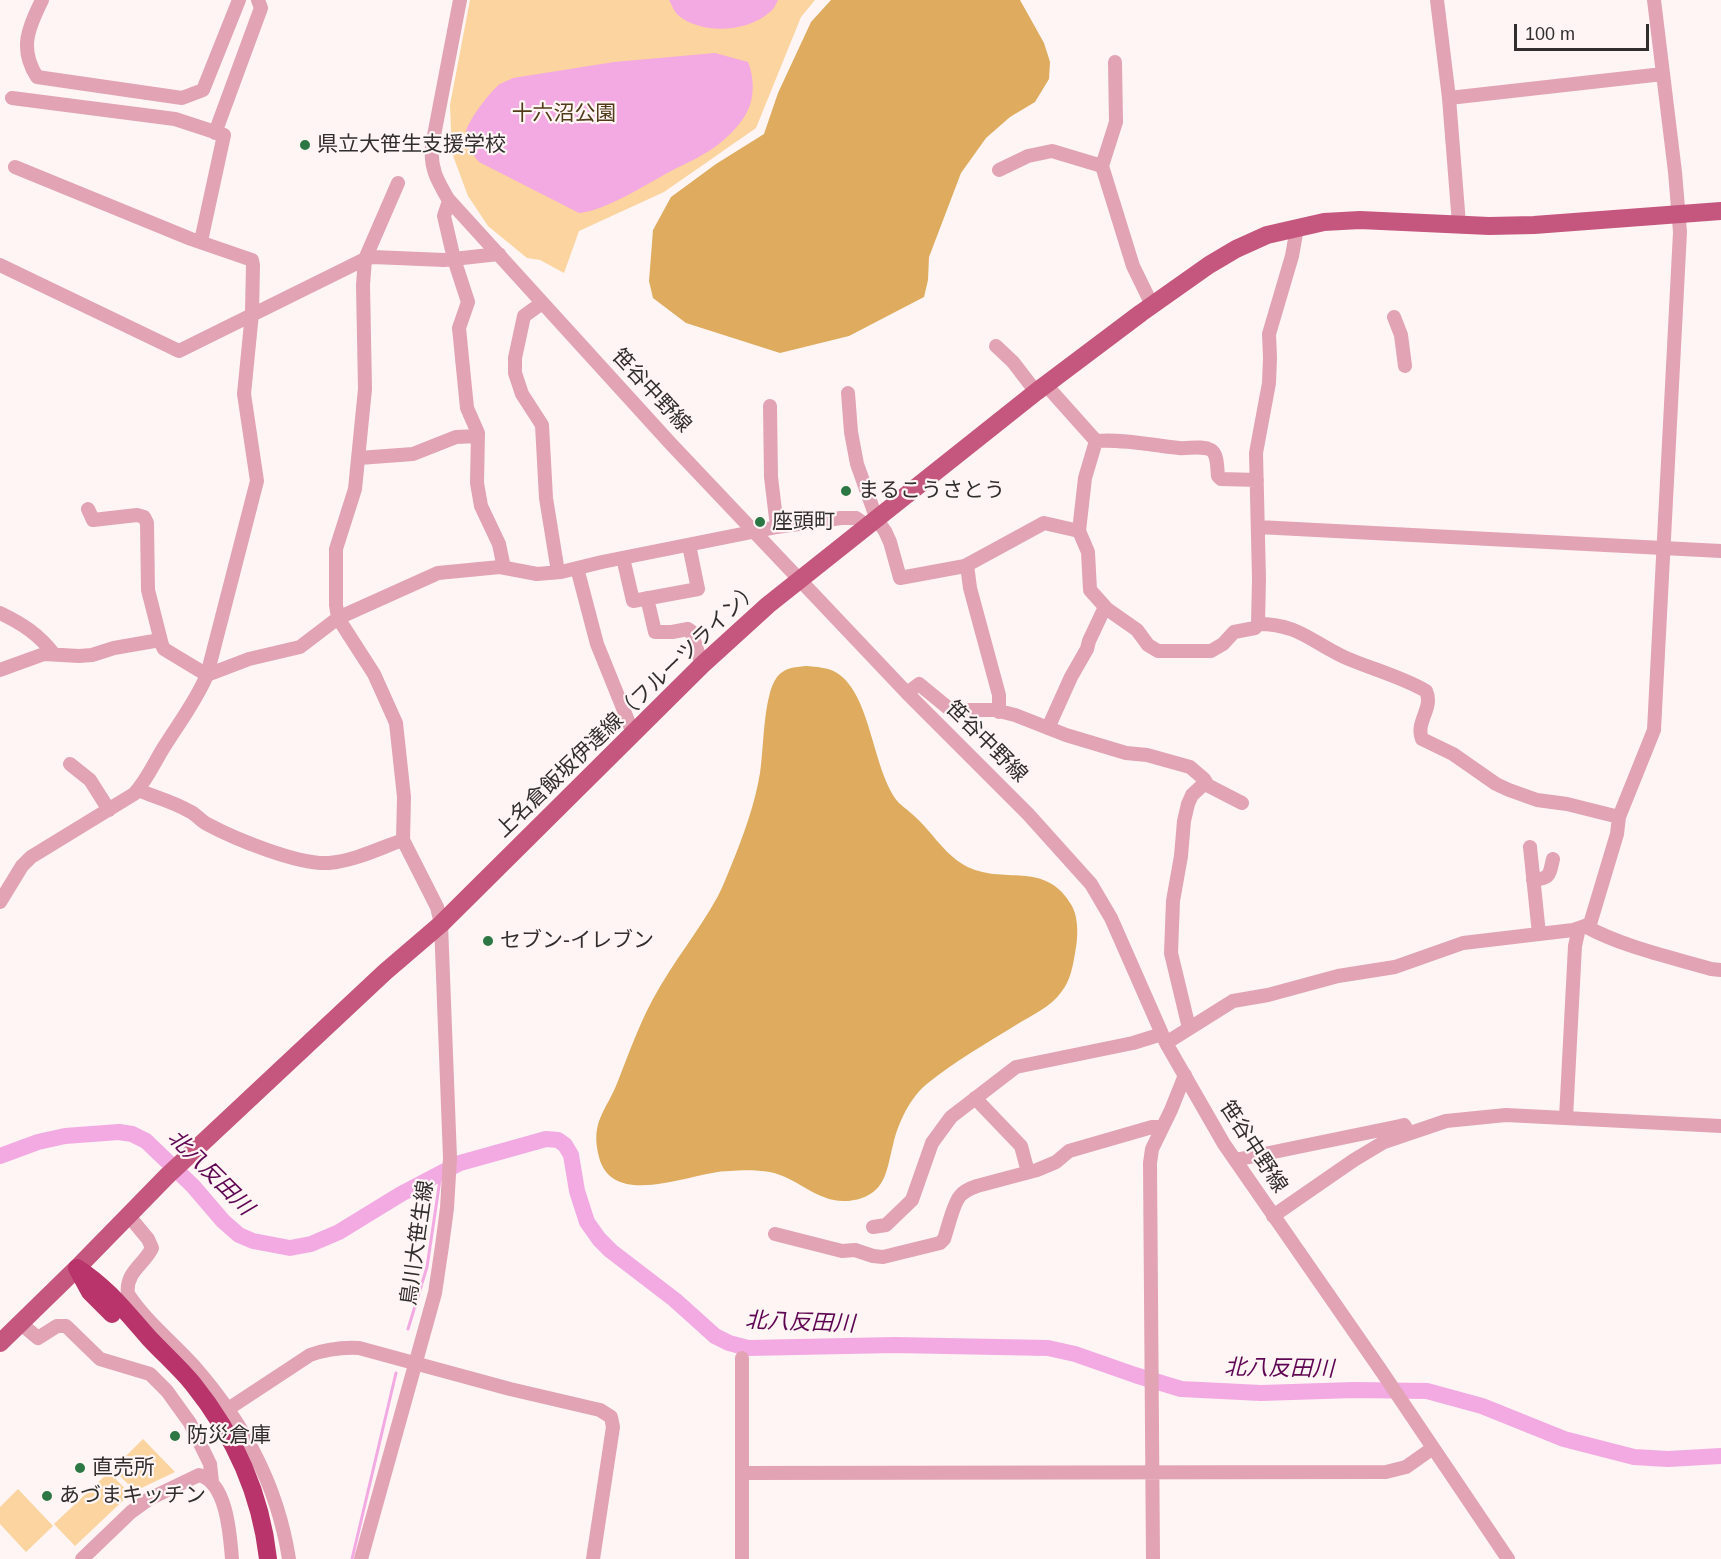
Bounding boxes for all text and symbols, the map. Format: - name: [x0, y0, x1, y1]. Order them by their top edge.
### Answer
- scale bar: [1517, 12, 1652, 50]
- text: 100 m: [1525, 24, 1575, 44]
- park label: 十六沼公園: [512, 101, 616, 127]
- place label: 県立大笹生支援学校: [317, 132, 506, 158]
- marker: 県立大笹生支援学校: [298, 138, 312, 152]
- street label: 笹谷中野線: [606, 344, 696, 438]
- place label: まるこうさとう: [858, 478, 1005, 504]
- marker: まるこうさとう: [839, 484, 853, 498]
- place label: 座頭町: [772, 509, 835, 535]
- marker: 座頭町: [753, 515, 767, 529]
- street label: 上名倉飯坂伊達線（フルーツライン）: [491, 577, 765, 843]
- street label: 笹谷中野線: [940, 696, 1032, 788]
- place label: セブン-イレブン: [500, 928, 654, 954]
- marker: セブン-イレブン: [481, 934, 495, 948]
- street label: 笹谷中野線: [1214, 1096, 1292, 1198]
- water label: 北八反田川: [162, 1125, 258, 1221]
- street label: 鳥川大笹生線: [397, 1179, 439, 1307]
- water label: 北八反田川: [745, 1308, 855, 1338]
- water label: 北八反田川: [1224, 1355, 1334, 1383]
- place label: 防災倉庫: [187, 1423, 271, 1449]
- marker: 防災倉庫: [168, 1429, 182, 1443]
- place label: 直売所: [92, 1455, 155, 1481]
- marker: 直売所: [73, 1461, 87, 1475]
- place label: あづまキッチン: [59, 1483, 206, 1509]
- marker: あづまキッチン: [40, 1489, 54, 1503]

